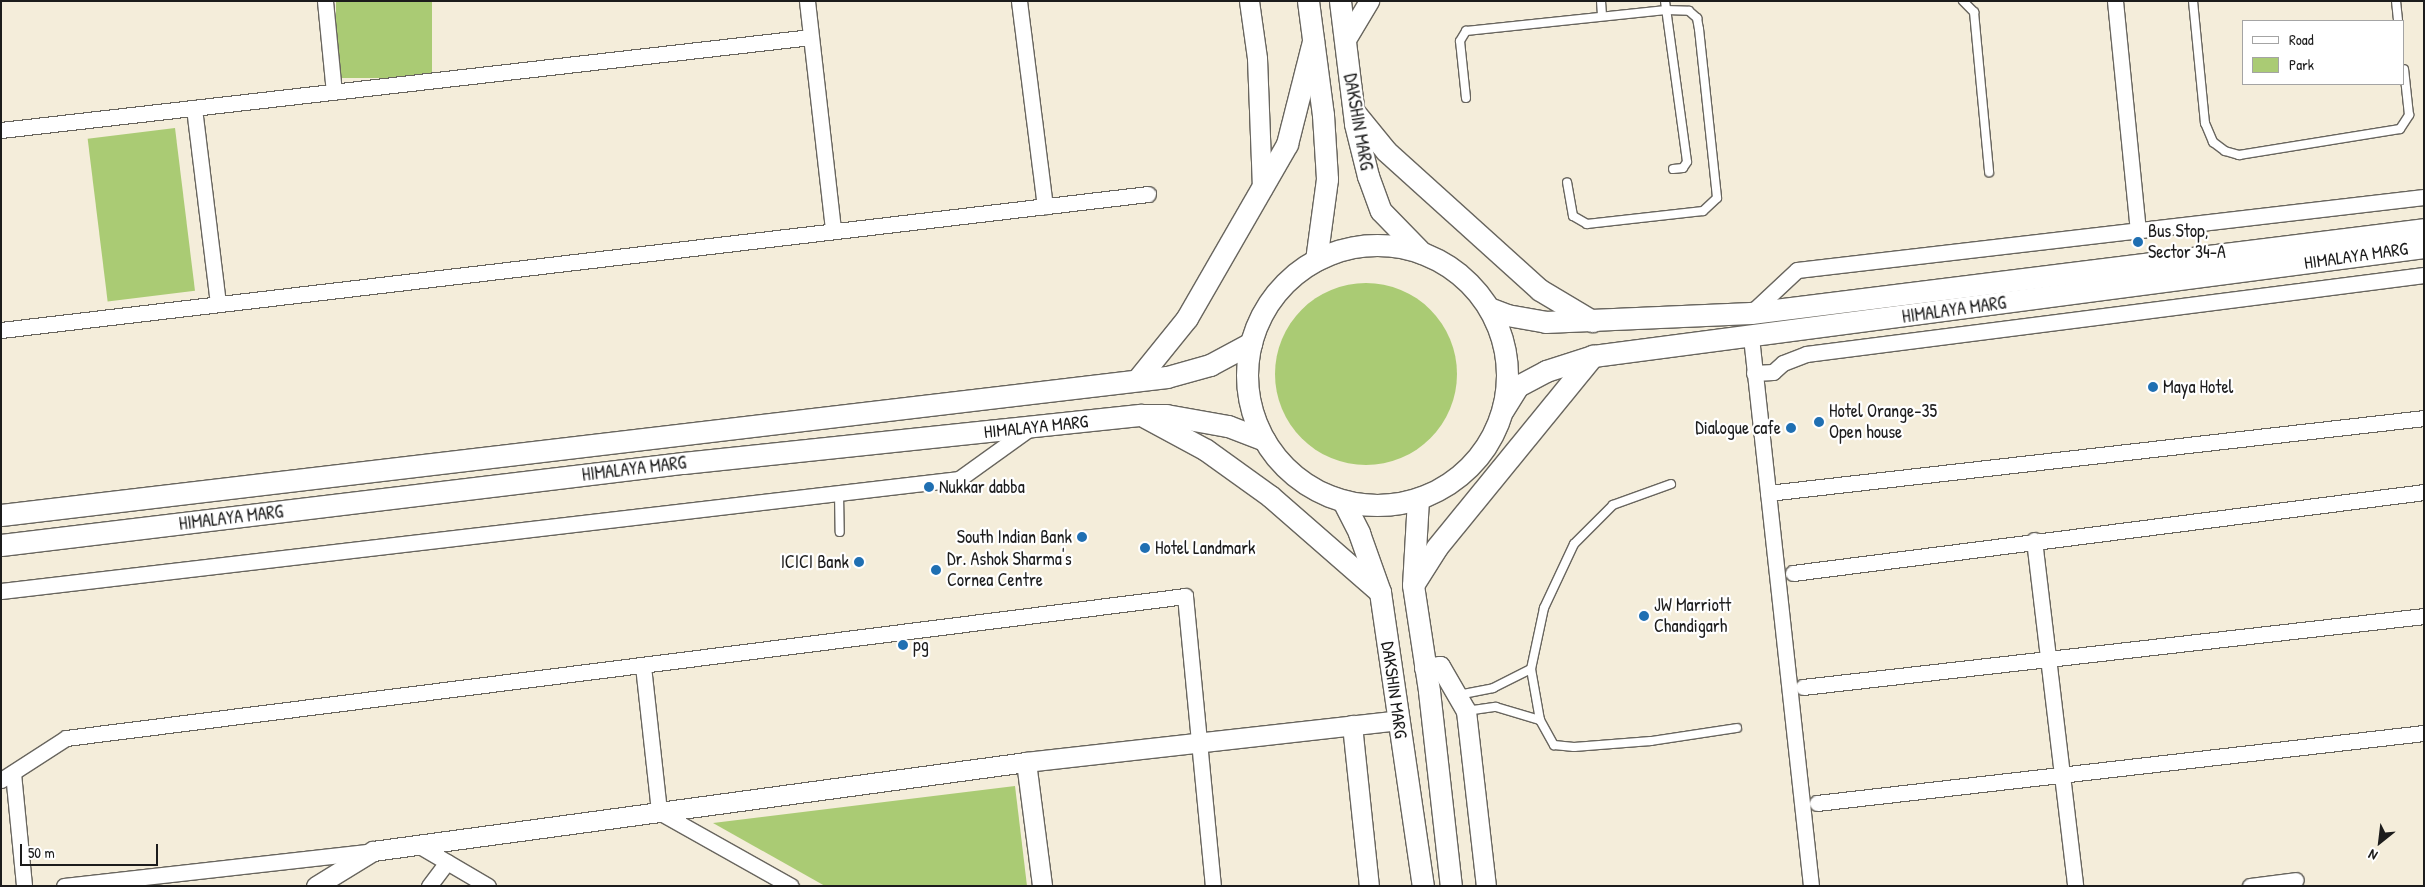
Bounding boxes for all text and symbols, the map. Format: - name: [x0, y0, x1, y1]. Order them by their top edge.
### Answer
- legend: [2242, 20, 2405, 85]
- text: Road: [2289, 29, 2314, 50]
- text: Park: [2289, 54, 2314, 75]
- street label: DAKSHIN MARG: [1339, 72, 1377, 172]
- place label: Bus Stop, Sector 34-A: [2148, 221, 2226, 264]
- marker: Bus Stop, Sector 34-A: [2132, 236, 2144, 248]
- street label: HIMALAYA MARG: [2303, 238, 2409, 274]
- street label: HIMALAYA MARG: [1901, 292, 2007, 328]
- place label: Maya Hotel: [2163, 376, 2233, 398]
- marker: Maya Hotel: [2147, 381, 2159, 393]
- place label: Hotel Orange-35 Open house: [1829, 401, 1937, 444]
- street label: HIMALAYA MARG: [983, 411, 1089, 443]
- marker: Hotel Orange-35 Open house: [1813, 416, 1825, 428]
- place label: Dialogue cafe: [1695, 417, 1781, 439]
- marker: Dialogue cafe: [1785, 422, 1797, 434]
- street label: HIMALAYA MARG: [581, 452, 687, 486]
- place label: Nukkar dabba: [939, 476, 1025, 498]
- marker: Nukkar dabba: [923, 481, 935, 493]
- street label: HIMALAYA MARG: [178, 501, 284, 535]
- place label: South Indian Bank: [957, 526, 1072, 548]
- marker: South Indian Bank: [1076, 531, 1088, 543]
- place label: Hotel Landmark: [1155, 537, 1256, 559]
- marker: Hotel Landmark: [1139, 542, 1151, 554]
- place label: Dr. Ashok Sharma's Cornea Centre: [947, 549, 1072, 592]
- place label: ICICI Bank: [781, 551, 849, 573]
- marker: ICICI Bank: [853, 556, 865, 568]
- marker: Dr. Ashok Sharma's Cornea Centre: [929, 563, 943, 577]
- place label: JW Marriott Chandigarh: [1654, 595, 1731, 638]
- marker: JW Marriott Chandigarh: [1638, 610, 1650, 622]
- place label: pg: [913, 634, 929, 656]
- marker: pg: [897, 639, 909, 651]
- street label: DAKSHIN MARG: [1377, 640, 1411, 740]
- north arrow: [2355, 817, 2405, 867]
- scale bar: [22, 834, 160, 866]
- text: 50 m: [28, 842, 55, 863]
- text: N: [2365, 845, 2380, 866]

